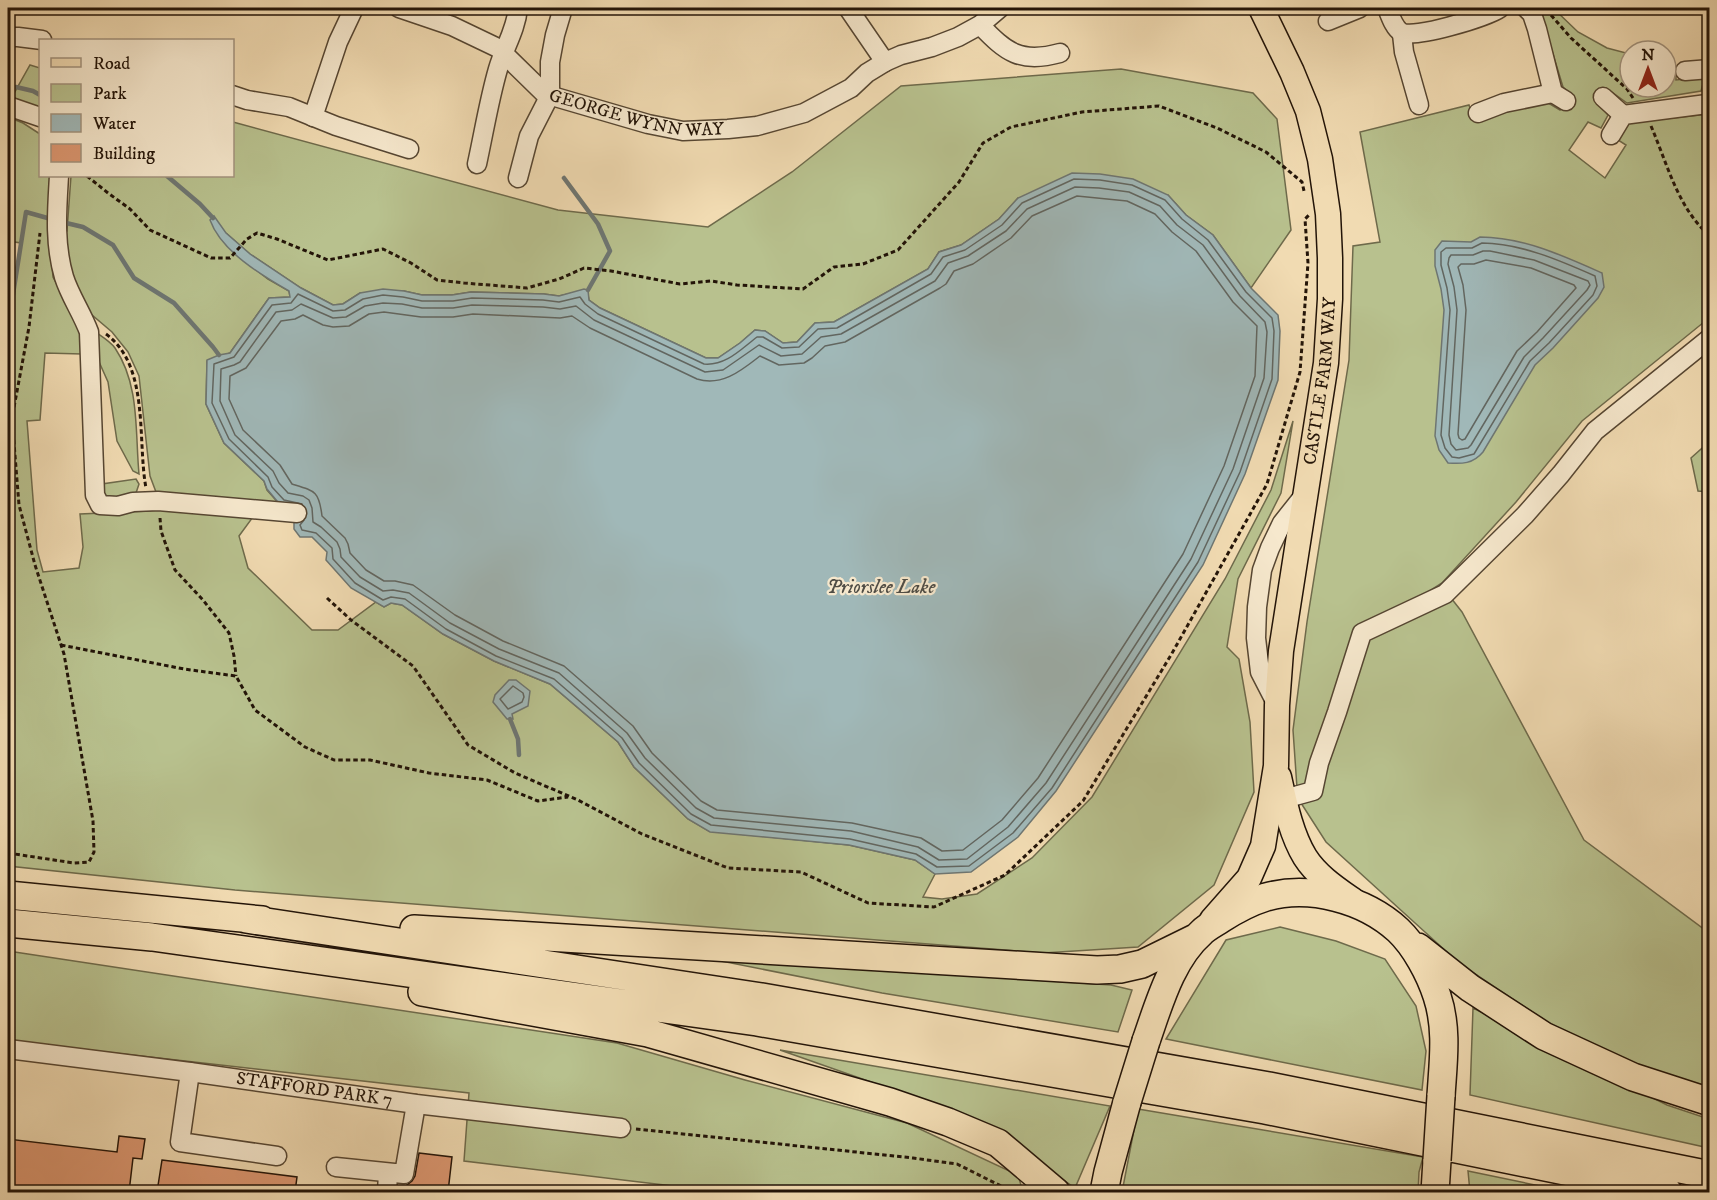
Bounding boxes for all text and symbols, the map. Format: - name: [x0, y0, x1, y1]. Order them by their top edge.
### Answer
- legend: [39, 39, 234, 177]
- north arrow: [1618, 39, 1678, 99]
- text: N: [1641, 45, 1655, 65]
- text: Road: [93, 53, 130, 75]
- text: Park: [93, 83, 127, 105]
- street label: GEORGE WYNN WAY: [546, 85, 725, 142]
- text: Water: [92, 113, 136, 135]
- text: Building: [93, 143, 155, 165]
- street label: CASTLE FARM WAY: [1299, 296, 1341, 466]
- water label: Priorslee Lake: [827, 575, 936, 600]
- street label: STAFFORD PARK 7: [235, 1068, 394, 1112]

